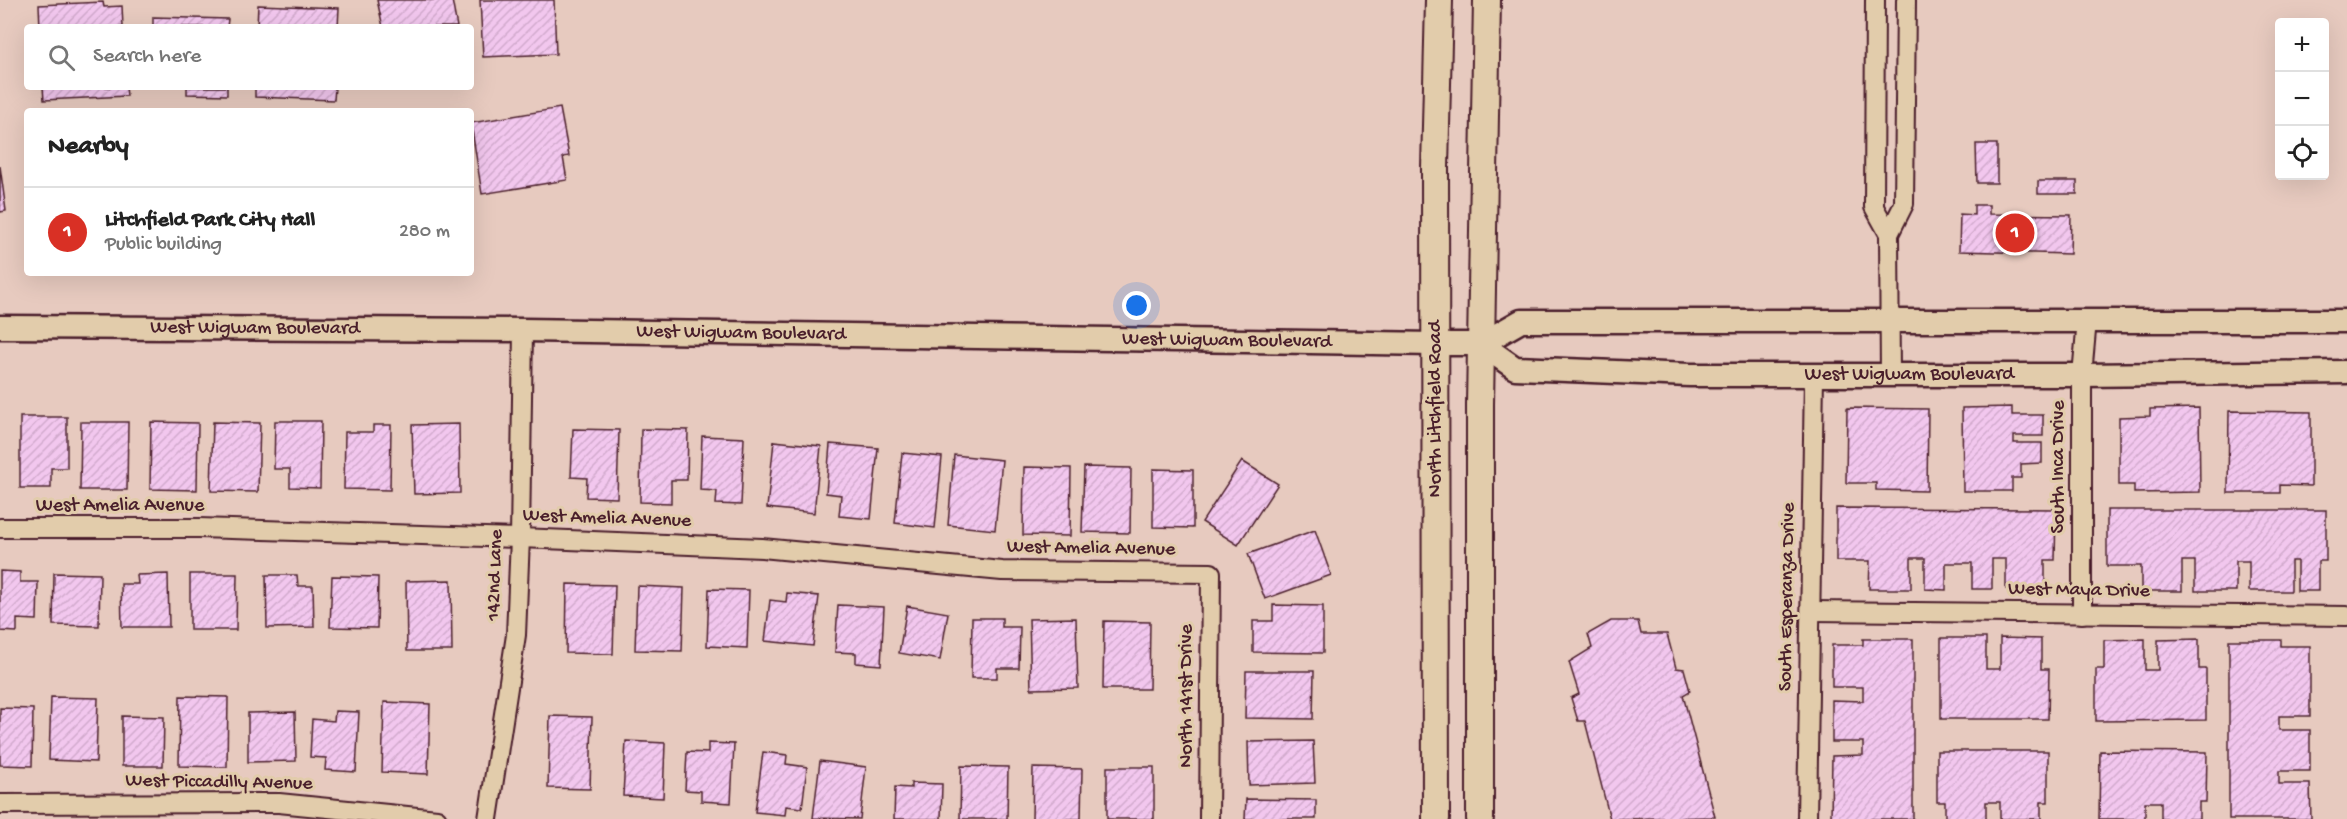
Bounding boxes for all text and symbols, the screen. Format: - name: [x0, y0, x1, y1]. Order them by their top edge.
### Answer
- map controls: [2275, 18, 2329, 180]
- button: +: [2275, 18, 2329, 72]
- search box: [24, 24, 474, 90]
- icon: search: [45, 41, 78, 74]
- text: Search here: [93, 44, 201, 70]
- button: −: [2275, 72, 2329, 126]
- button: locate: [2275, 126, 2329, 180]
- text: Nearby: [48, 132, 129, 163]
- text: Litchfield Park City Hall: [105, 208, 315, 234]
- pin: 1: [1996, 210, 2034, 256]
- text: 1: [63, 221, 72, 244]
- text: 280 m: [399, 221, 450, 244]
- text: Public building: [105, 234, 222, 257]
- your location: [1122, 291, 1151, 320]
- street label: West Wigwam Boulevard: [150, 316, 362, 341]
- street label: North Litchfield Road: [1425, 318, 1448, 497]
- street label: West Wigwam Boulevard: [636, 320, 848, 346]
- street label: West Wigwam Boulevard: [1122, 328, 1334, 354]
- street label: West Wigwam Boulevard: [1805, 364, 2016, 387]
- street label: South Inca Drive: [2048, 400, 2071, 534]
- street label: West Amelia Avenue: [36, 495, 205, 518]
- street label: South Esperanza Drive: [1775, 502, 1801, 691]
- street label: West Amelia Avenue: [522, 505, 692, 533]
- street label: 142nd Lane: [483, 528, 509, 622]
- street label: West Amelia Avenue: [1006, 536, 1176, 562]
- street label: West Maya Drive: [2008, 578, 2151, 604]
- street label: North 141st Drive: [1176, 624, 1199, 768]
- street label: West Piccadilly Avenue: [125, 770, 313, 796]

